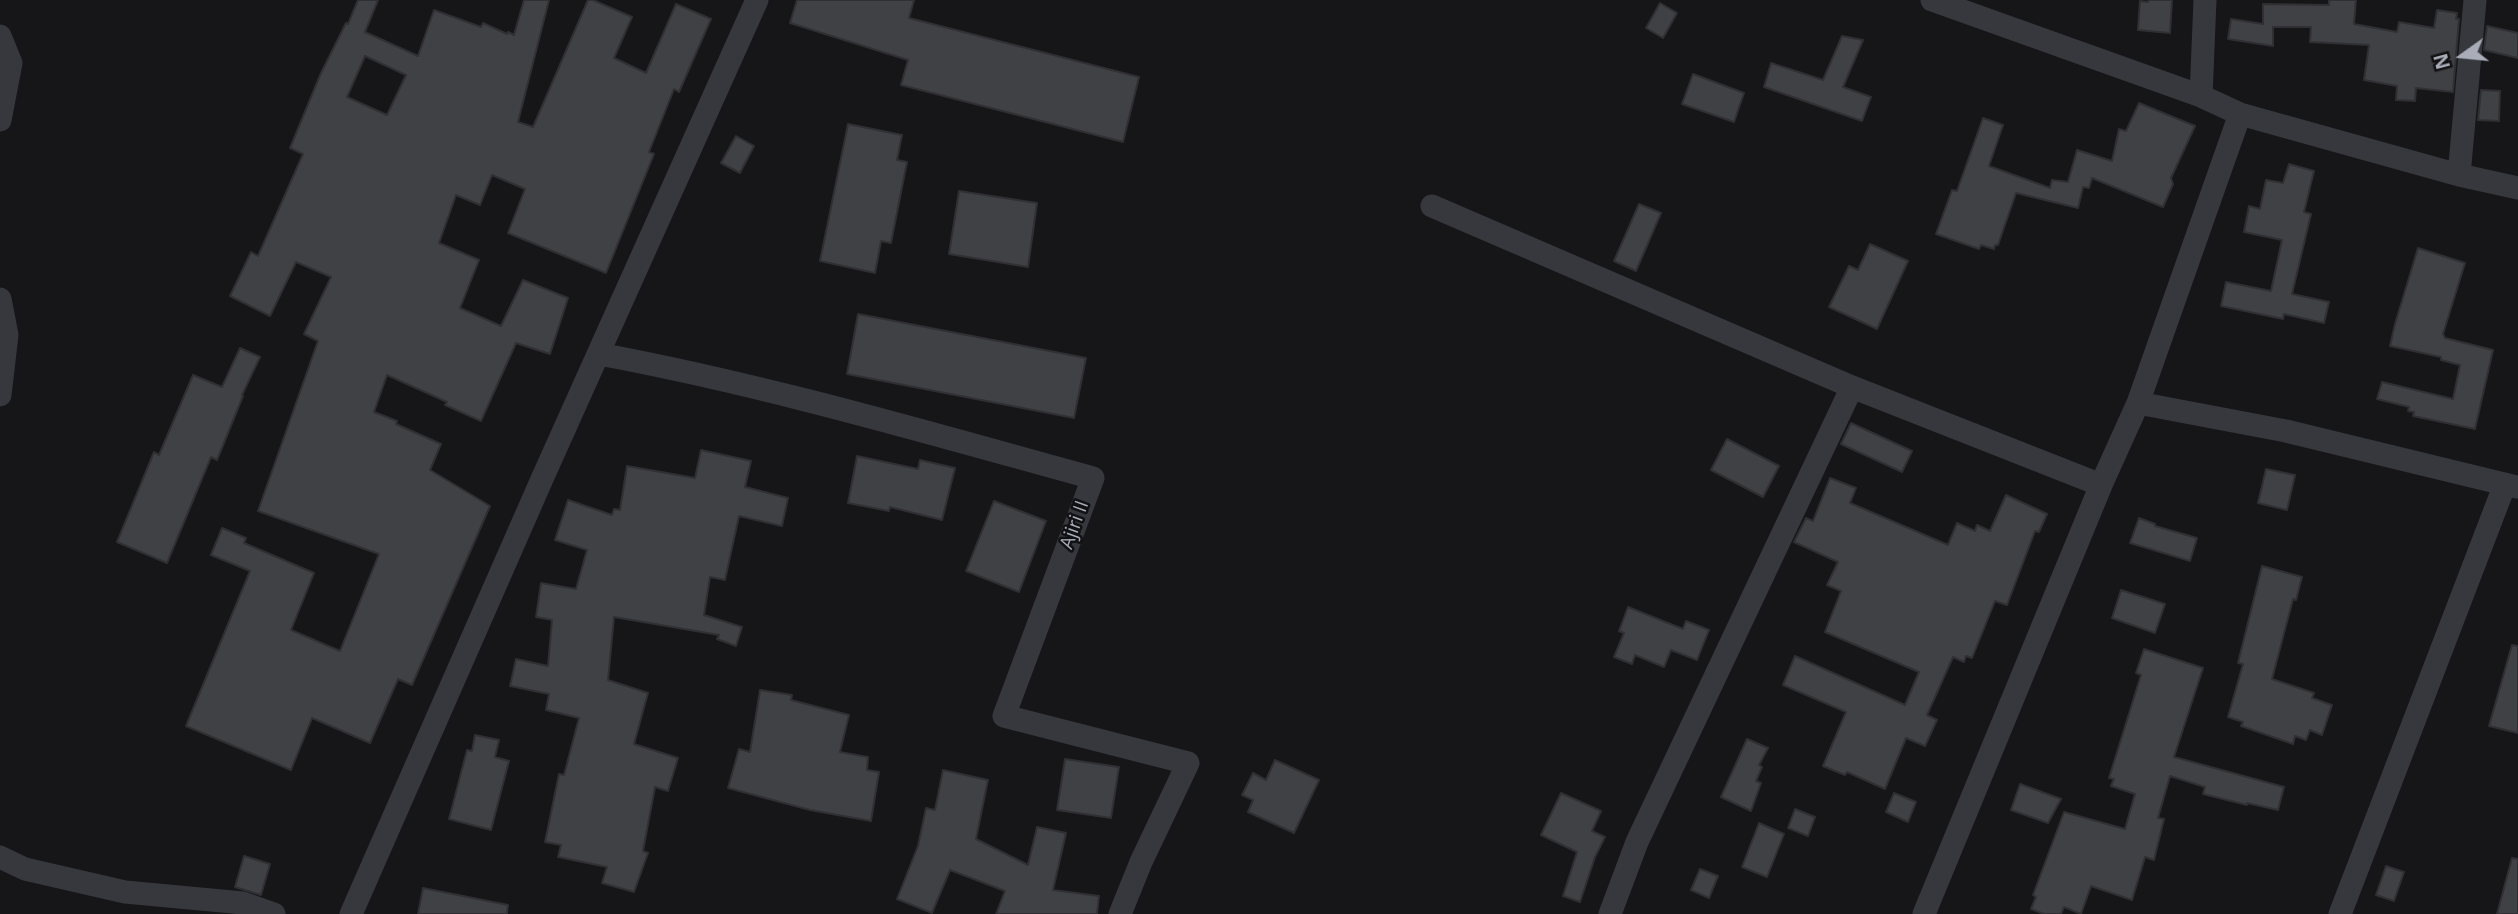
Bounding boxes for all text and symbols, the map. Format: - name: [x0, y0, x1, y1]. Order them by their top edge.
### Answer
- north arrow: [2427, 21, 2497, 91]
- text: N: [2427, 51, 2456, 72]
- street label: Ajiri II: [1056, 498, 1094, 552]

